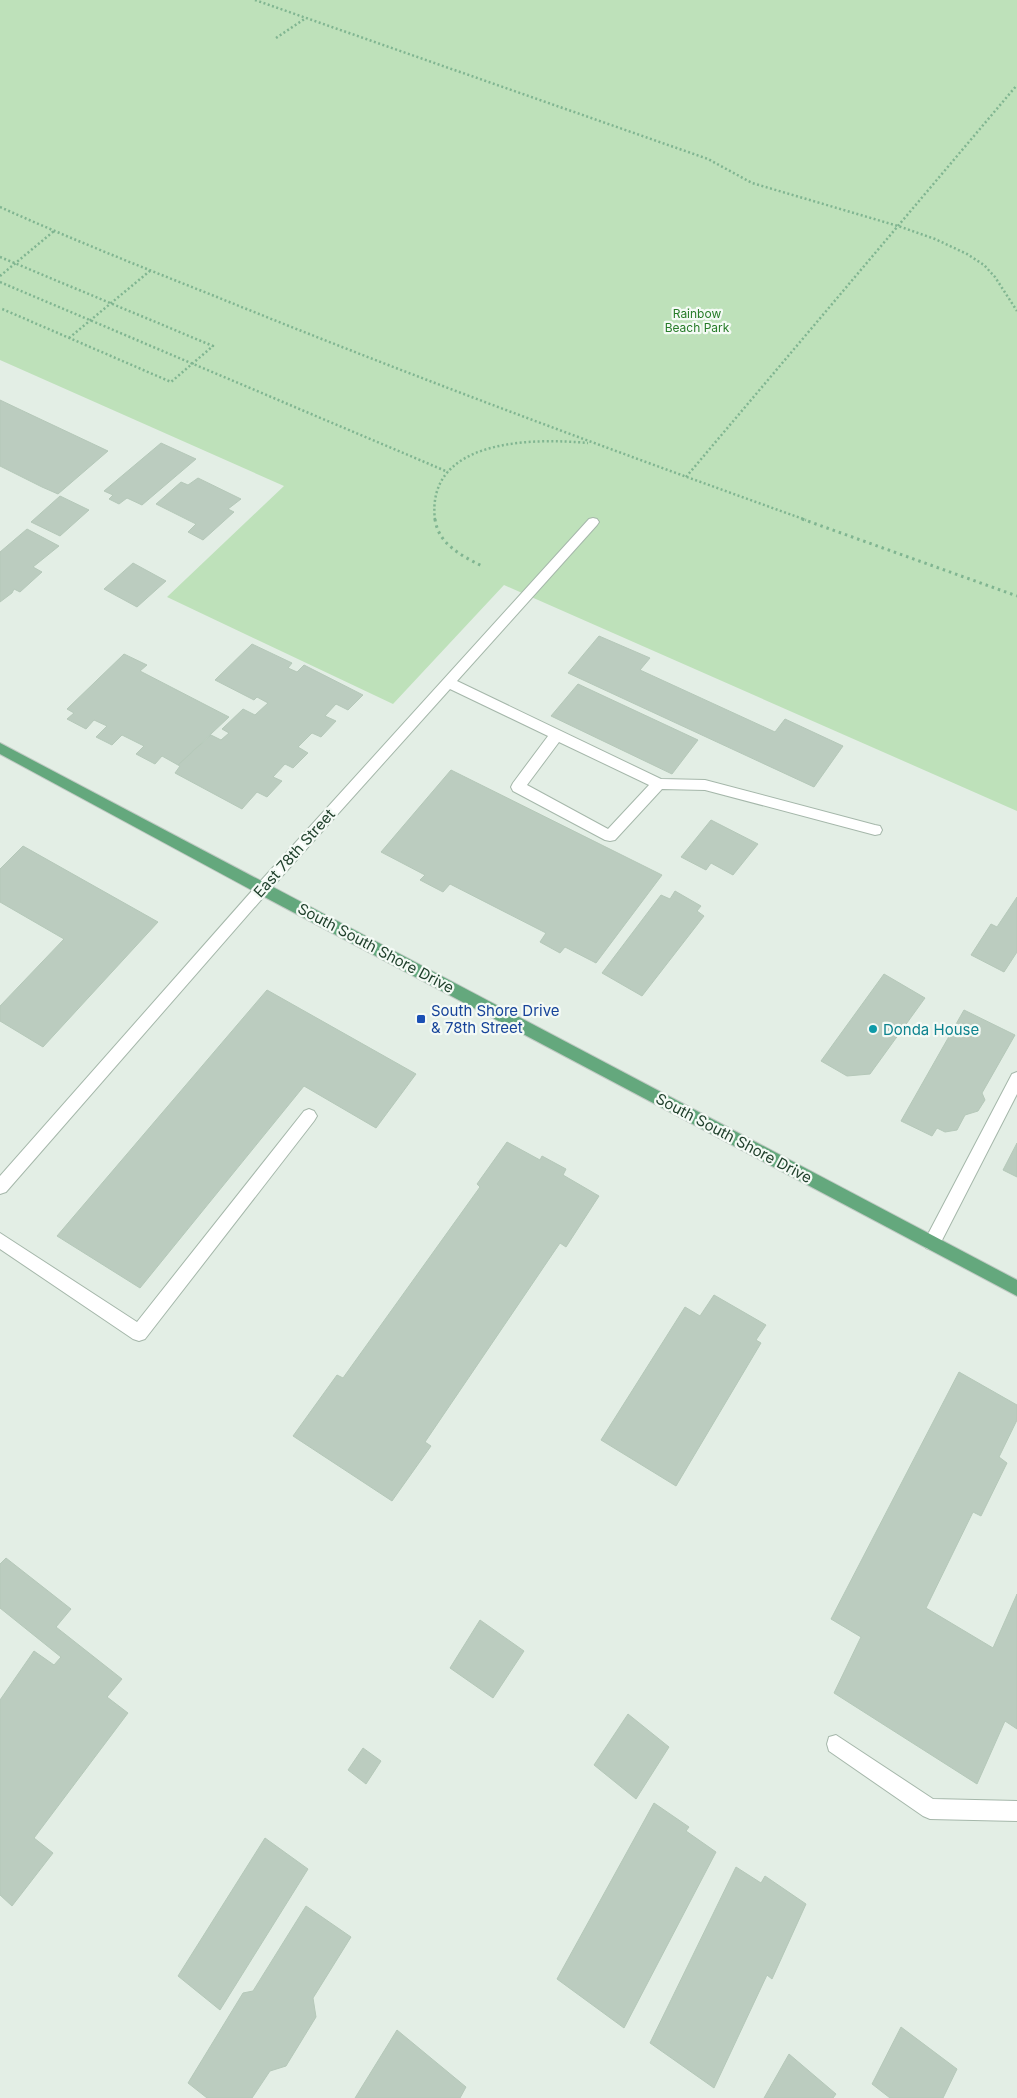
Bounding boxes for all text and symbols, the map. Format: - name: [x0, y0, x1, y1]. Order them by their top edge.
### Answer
- park label: Rainbow Beach Park: [665, 306, 730, 335]
- street label: East 78th Street: [249, 805, 339, 901]
- street label: South South Shore Drive: [295, 899, 457, 997]
- place label: South Shore Drive & 78th Street: [431, 1001, 560, 1037]
- marker: South Shore Drive & 78th Street: [415, 1013, 427, 1025]
- place label: Donda House: [883, 1020, 979, 1039]
- marker: Donda House: [867, 1023, 879, 1035]
- street label: South South Shore Drive: [653, 1089, 815, 1187]

